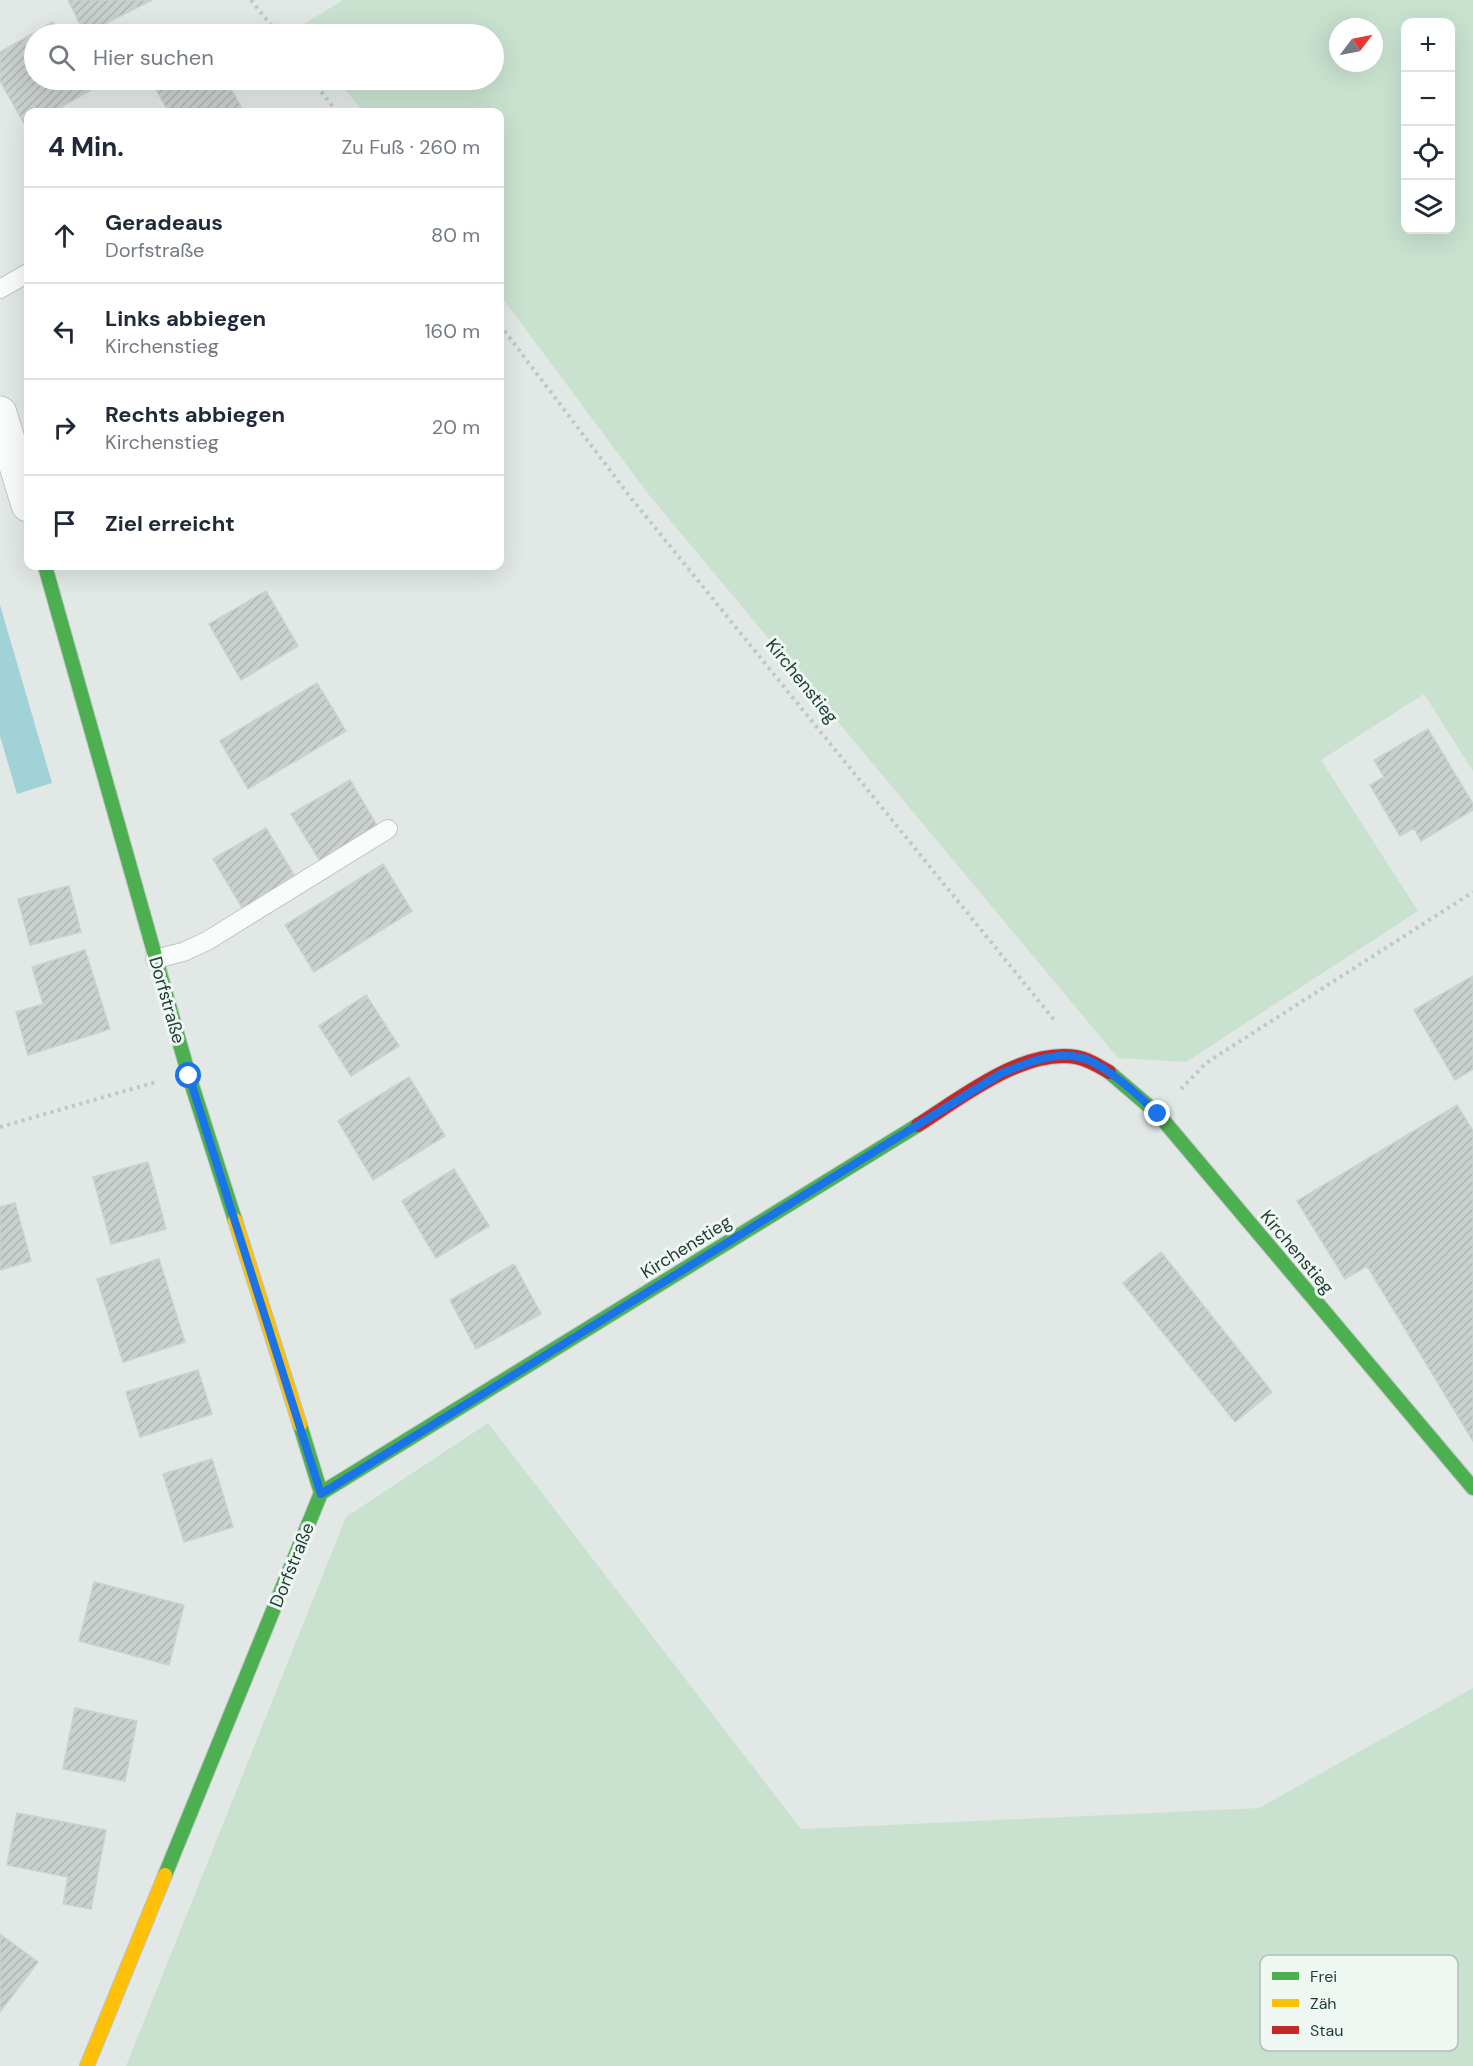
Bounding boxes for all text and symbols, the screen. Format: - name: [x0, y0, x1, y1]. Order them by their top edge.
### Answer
- north arrow: [1329, 18, 1383, 72]
- map controls: [1401, 18, 1455, 234]
- button: +: [1401, 18, 1455, 72]
- search box: [24, 24, 504, 90]
- icon: search: [45, 41, 78, 74]
- text: Hier suchen: [93, 43, 214, 72]
- button: −: [1401, 72, 1455, 126]
- button: locate: [1401, 126, 1455, 180]
- text: 4 Min.: [48, 130, 124, 164]
- text: Zu Fuß · 260 m: [342, 134, 480, 160]
- button: layers: [1401, 180, 1455, 234]
- text: Geradeaus: [105, 208, 223, 237]
- icon: ahead: [48, 219, 81, 252]
- text: 80 m: [431, 222, 480, 248]
- text: Dorfstraße: [105, 237, 204, 263]
- text: Links abbiegen: [105, 304, 266, 333]
- icon: left: [48, 315, 81, 348]
- text: 160 m: [424, 318, 480, 344]
- text: Kirchenstieg: [105, 333, 219, 359]
- text: Rechts abbiegen: [105, 400, 285, 429]
- icon: right: [48, 411, 81, 444]
- text: 20 m: [432, 414, 480, 440]
- text: Kirchenstieg: [105, 429, 219, 455]
- icon: arrive: [48, 507, 81, 540]
- text: Ziel erreicht: [105, 509, 235, 538]
- street label: Kirchenstieg: [760, 634, 844, 728]
- street label: Dorfstraße: [143, 954, 191, 1046]
- route start: [175, 1062, 201, 1088]
- route end: [1144, 1100, 1170, 1126]
- street label: Kirchenstieg: [1255, 1205, 1339, 1299]
- street label: Kirchenstieg: [636, 1210, 736, 1284]
- street label: Dorfstraße: [264, 1519, 320, 1611]
- legend: [1260, 1955, 1458, 2051]
- text: Frei: [1310, 1966, 1337, 1987]
- text: Zäh: [1310, 1993, 1337, 2014]
- text: Stau: [1310, 2020, 1343, 2041]

